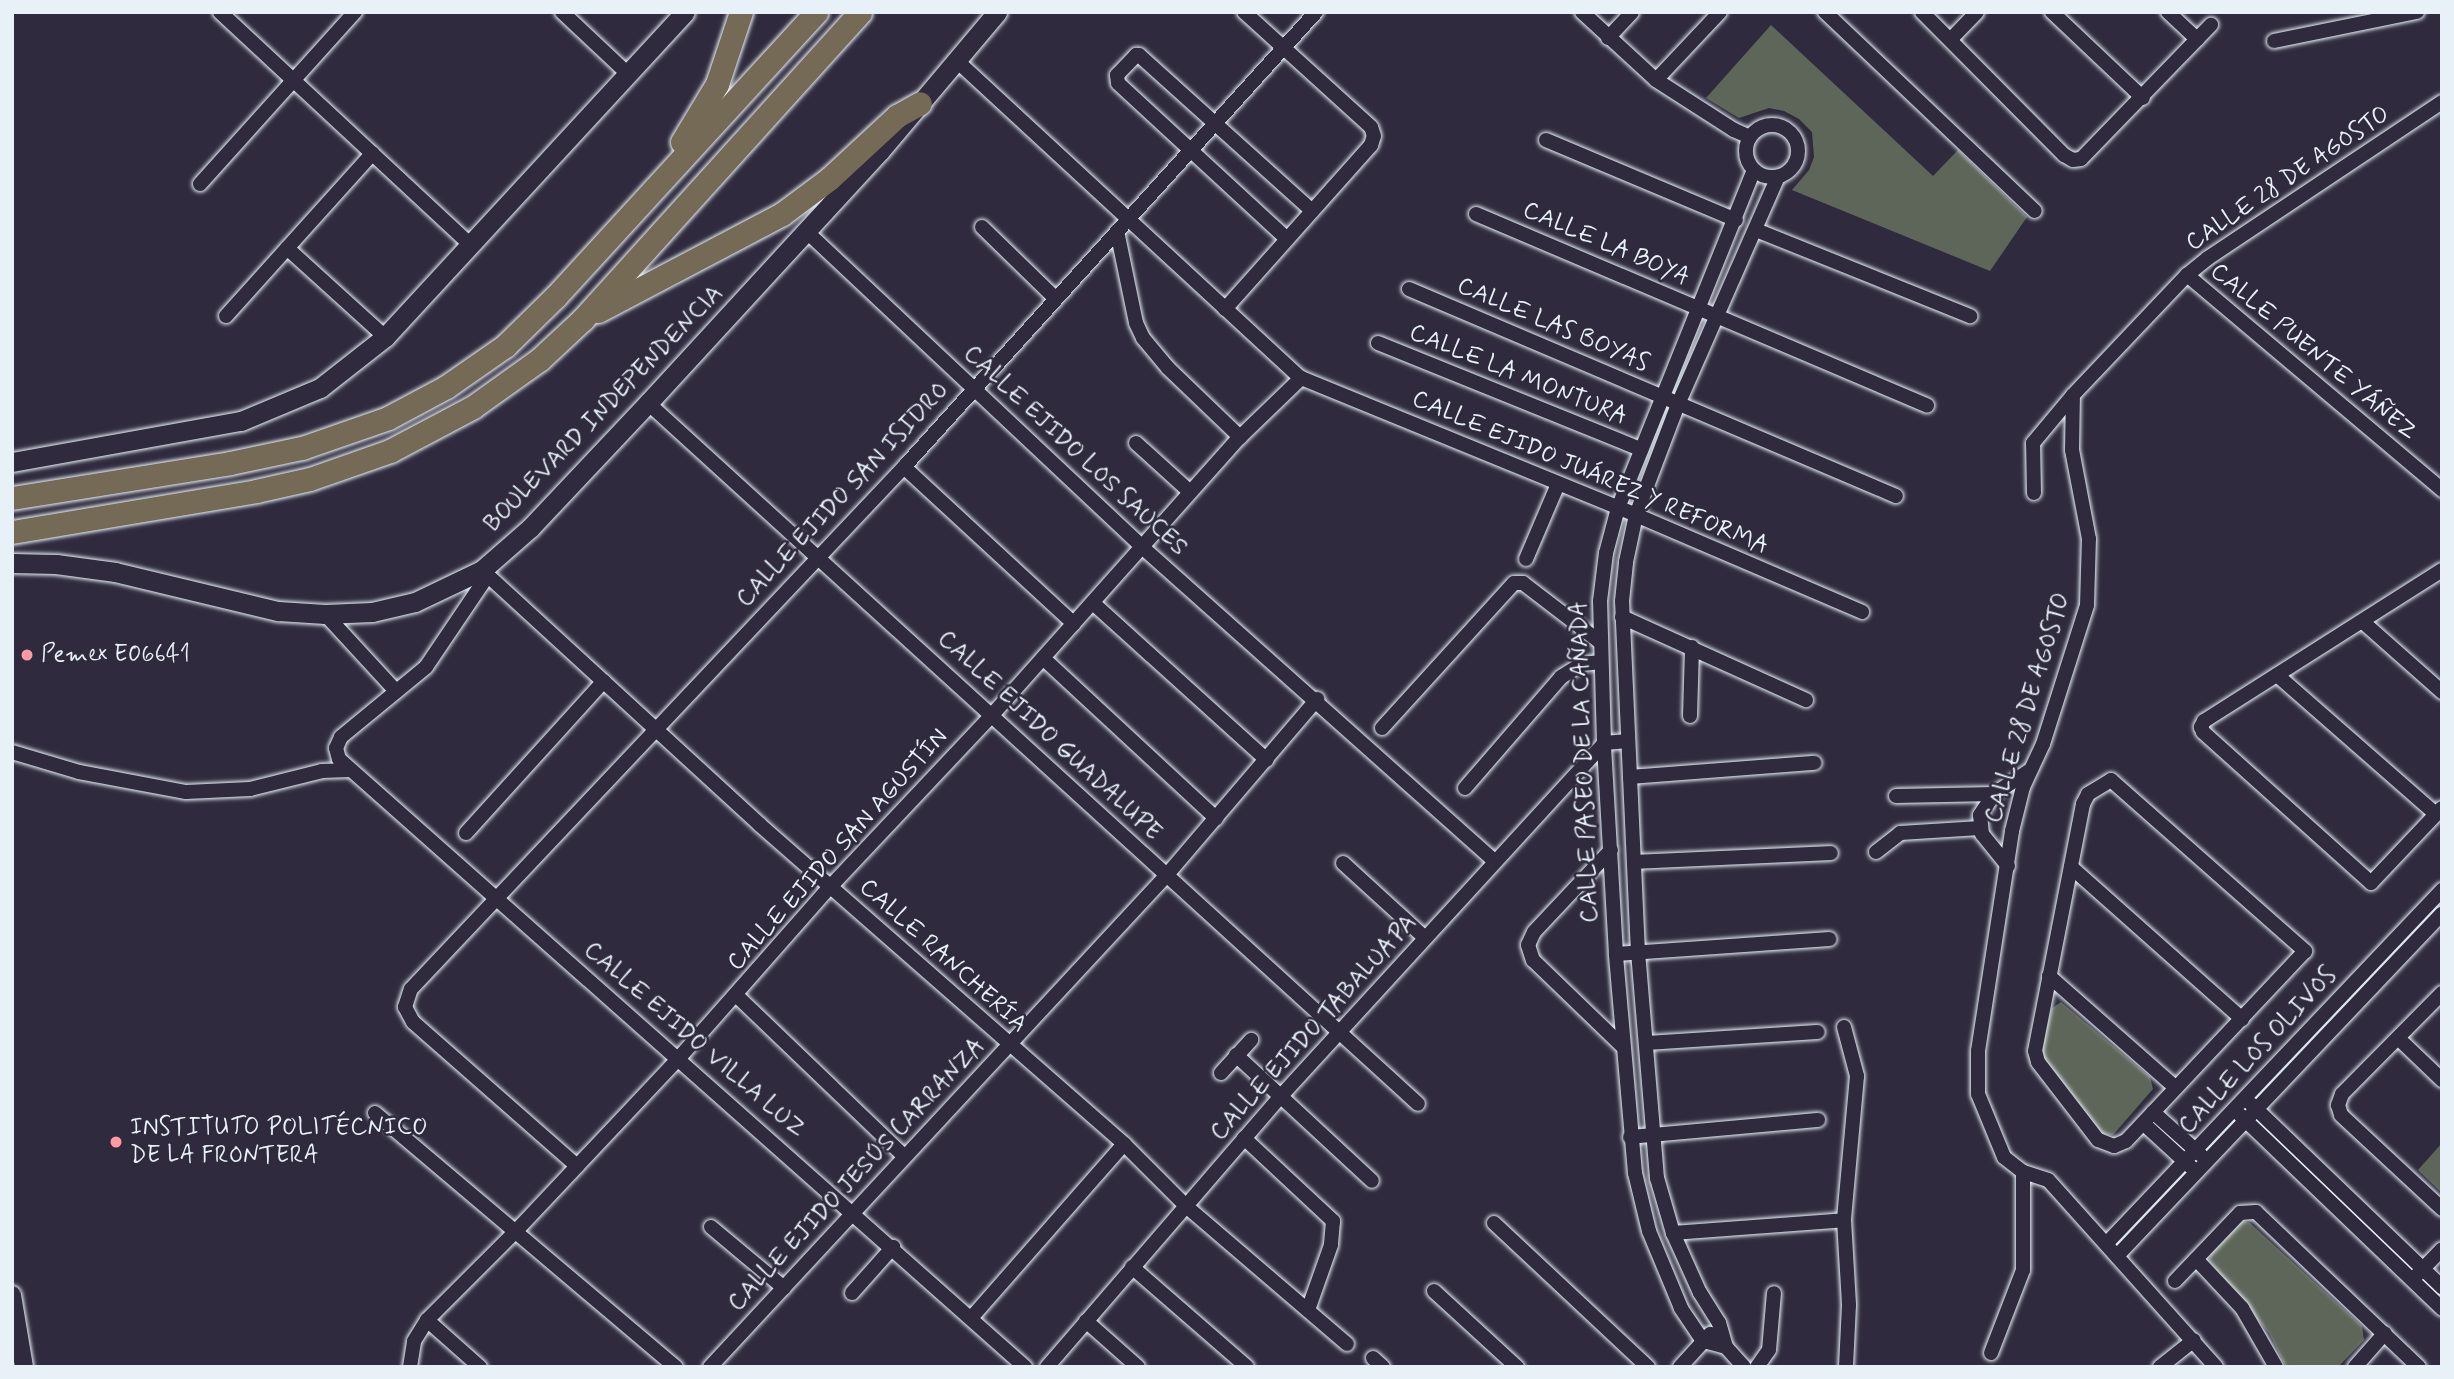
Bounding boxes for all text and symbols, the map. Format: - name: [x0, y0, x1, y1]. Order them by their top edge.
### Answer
- street label: CALLE 28 DE AGOSTO: [2181, 100, 2395, 258]
- street label: CALLE LA BOYA: [1518, 196, 1694, 292]
- street label: CALLE PUENTE YÁÑEZ: [2204, 257, 2422, 447]
- street label: CALLE LAS BOYAS: [1453, 272, 1653, 378]
- street label: BOULEVARD INDEPENDENCIA: [476, 277, 732, 541]
- street label: CALLE LA MONTURA: [1404, 318, 1632, 432]
- street label: CALLE EJIDO LOS SAUCES: [957, 339, 1193, 563]
- street label: CALLE EJIDO SAN ISIDRO: [730, 375, 956, 615]
- street label: CALLE EJIDO JUÁREZ Y REFORMA: [1405, 384, 1775, 562]
- street label: CALLE 28 DE AGOSTO: [1979, 589, 2077, 827]
- street label: CALLE PASEO DE LA CAÑADA: [1565, 597, 1605, 927]
- street label: CALLE EJIDO GUADALUPE: [929, 623, 1169, 849]
- place label: Pemex E06641: [41, 641, 190, 669]
- marker: Pemex E06641: [19, 647, 35, 663]
- street label: CALLE EJIDO SAN AGUSTÍN: [721, 722, 955, 978]
- street label: CALLE RANCHERÍA: [852, 872, 1034, 1040]
- street label: CALLE EJIDO TABALUAPA: [1206, 910, 1422, 1146]
- street label: CALLE EJIDO VILLA LUZ: [578, 936, 810, 1144]
- street label: CALLE LOS OLIVOS: [2172, 960, 2344, 1142]
- street label: CALLE EJIDO JESÚS CARRANZA: [722, 1032, 992, 1318]
- place label: INSTITUTO POLITÉCNICO DE LA FRONTERA: [130, 1114, 431, 1170]
- marker: INSTITUTO POLITÉCNICO DE LA FRONTERA: [108, 1134, 124, 1150]

